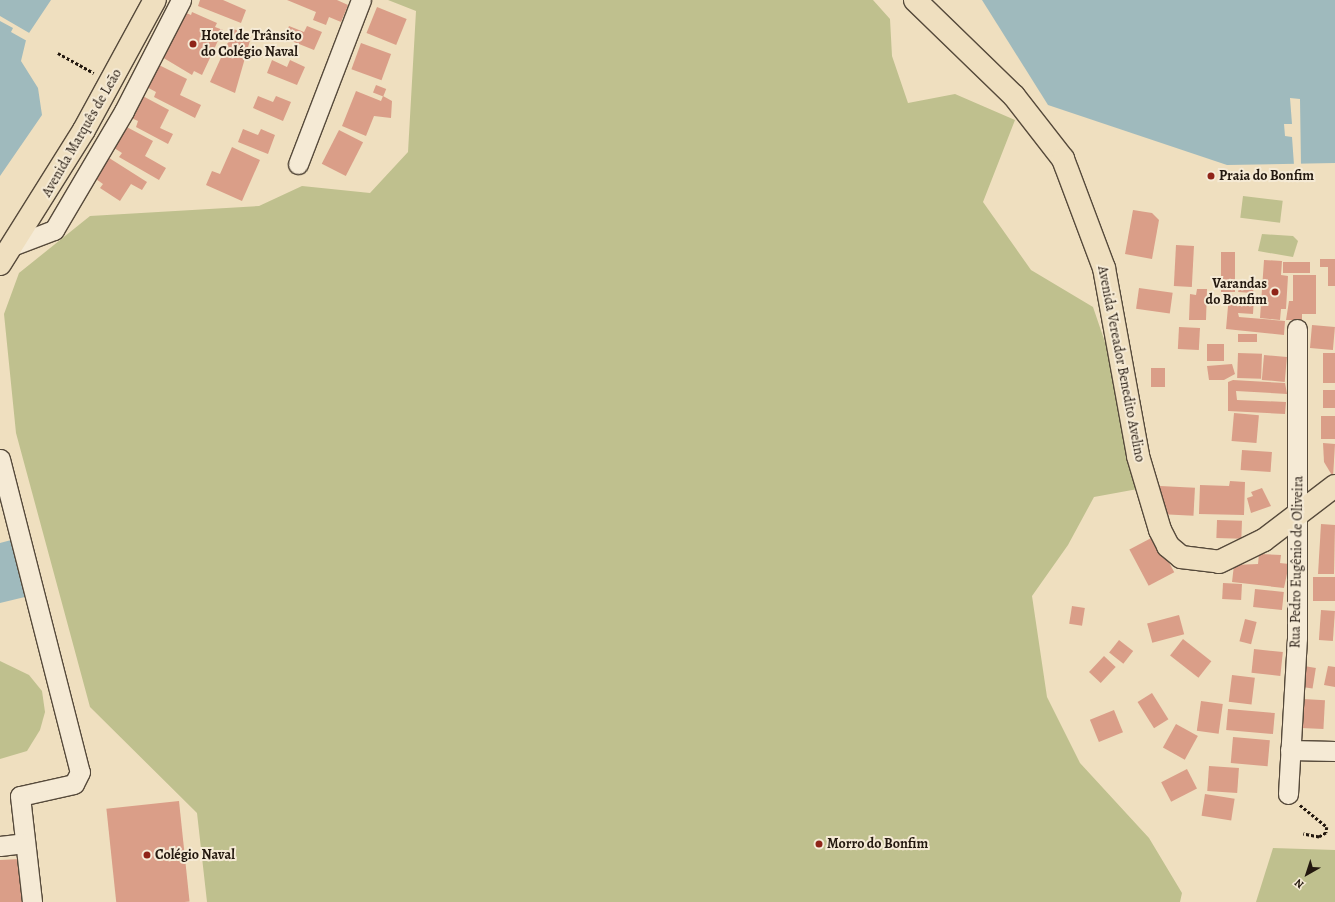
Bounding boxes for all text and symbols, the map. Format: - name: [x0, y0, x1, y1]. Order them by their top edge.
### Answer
- place label: Hotel de Trânsito do Colégio Naval: [201, 28, 302, 60]
- marker: Hotel de Trânsito do Colégio Naval: [188, 39, 198, 49]
- street label: Avenida Marquês de Leão: [38, 66, 126, 200]
- place label: Praia do Bonfim: [1219, 168, 1314, 184]
- marker: Praia do Bonfim: [1206, 171, 1216, 181]
- street label: Avenida Vereador Benedito Avelino: [1094, 265, 1148, 463]
- place label: Varandas do Bonfim: [1206, 276, 1267, 308]
- marker: Varandas do Bonfim: [1270, 287, 1280, 297]
- street label: Rua Pedro Eugênio de Oliveira: [1287, 476, 1307, 648]
- place label: Morro do Bonfim: [827, 836, 928, 852]
- marker: Morro do Bonfim: [814, 839, 824, 849]
- place label: Colégio Naval: [155, 847, 235, 863]
- marker: Colégio Naval: [142, 850, 152, 860]
- north arrow: [1287, 854, 1327, 894]
- text: N: [1291, 875, 1307, 892]

